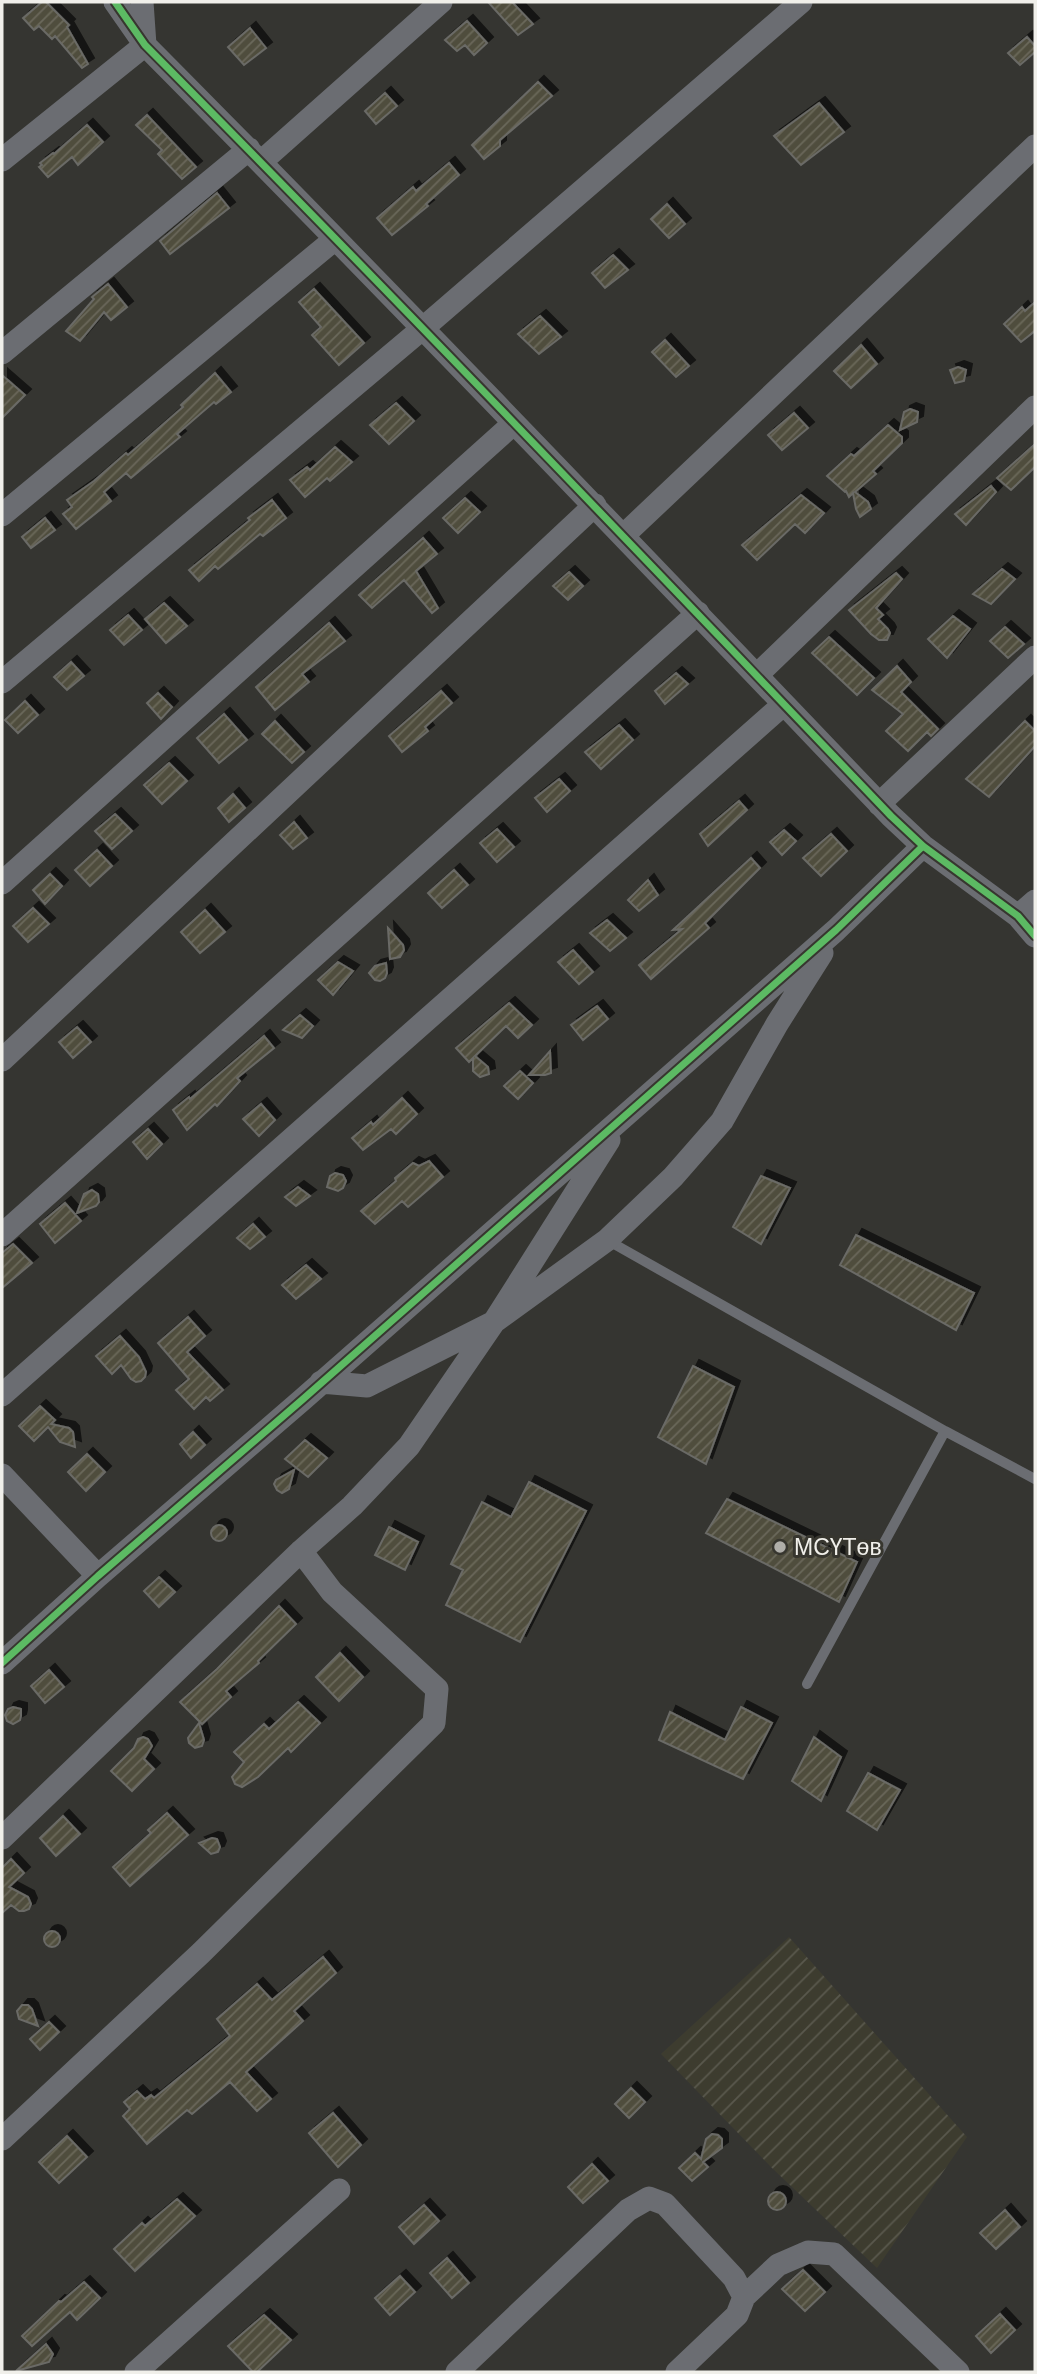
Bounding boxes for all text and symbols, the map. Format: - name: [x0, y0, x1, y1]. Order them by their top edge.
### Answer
- place label: МСҮТөв: [794, 1534, 882, 1561]
- marker: МСҮТөв: [772, 1539, 788, 1555]

